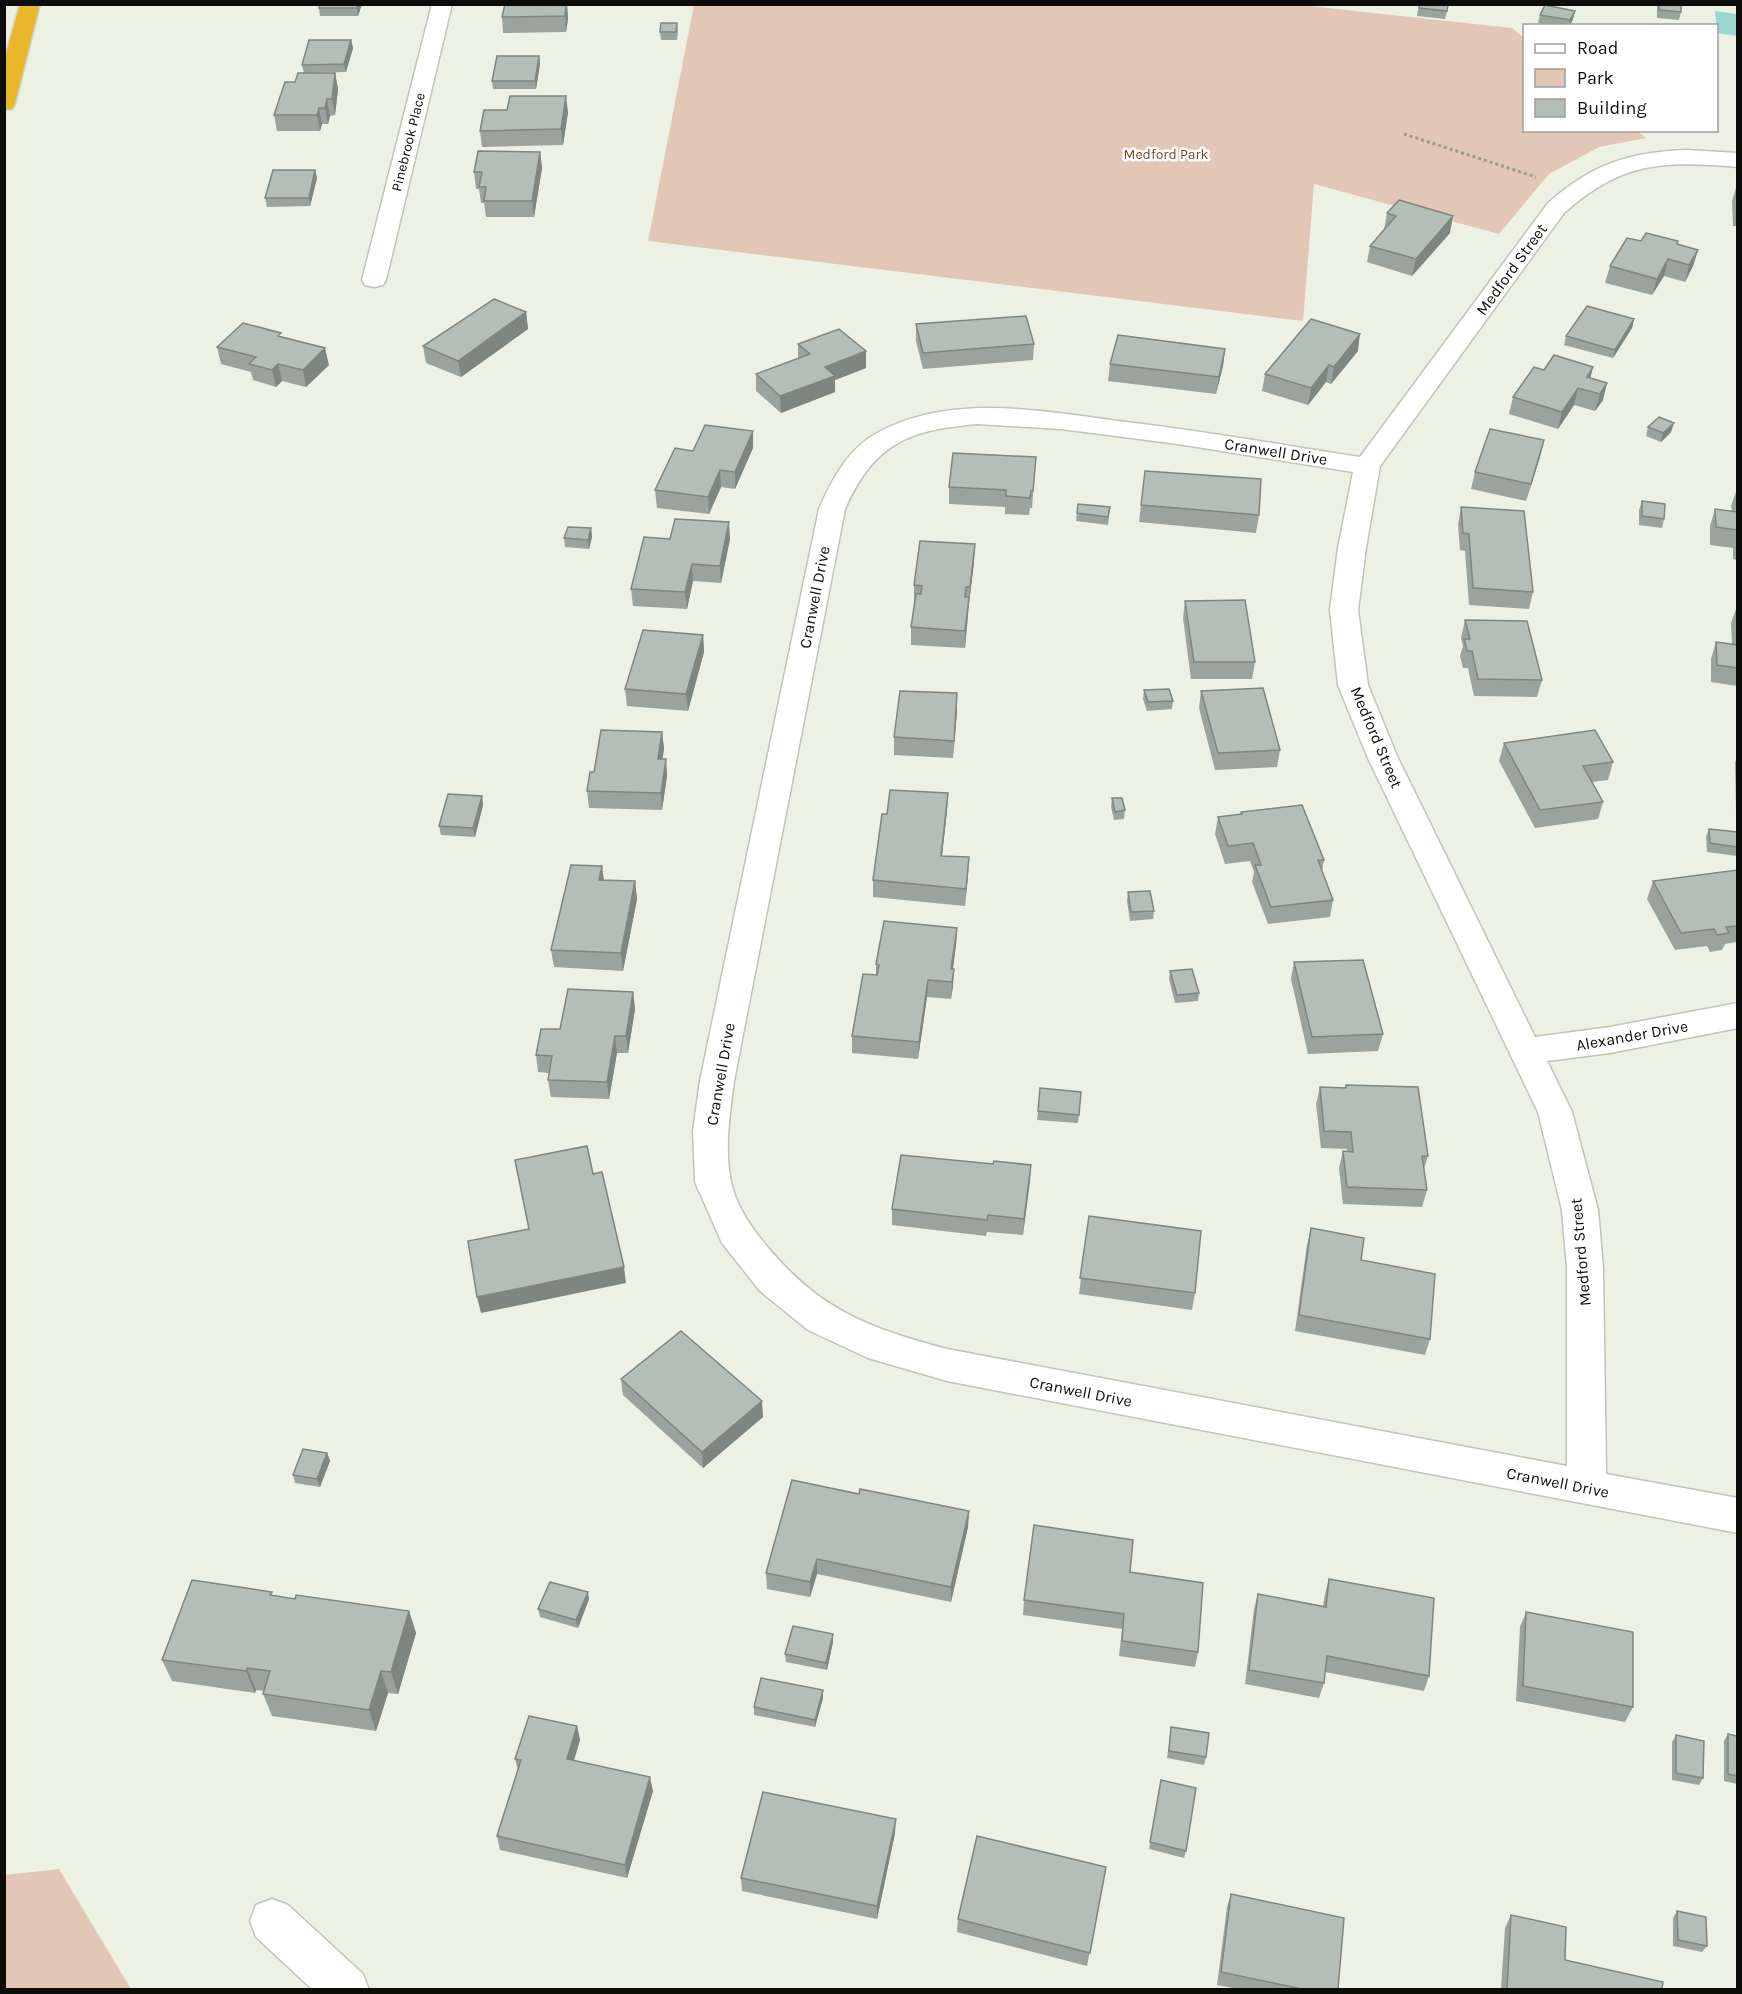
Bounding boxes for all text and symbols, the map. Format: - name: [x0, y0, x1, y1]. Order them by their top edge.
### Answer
- legend: [1523, 24, 1718, 132]
- text: Road: [1577, 37, 1618, 59]
- text: Park: [1577, 67, 1614, 89]
- street label: Pinebrook Place: [388, 91, 429, 193]
- text: Building: [1577, 97, 1647, 119]
- park label: Medford Park: [1124, 146, 1209, 163]
- street label: Medford Street: [1472, 220, 1551, 319]
- street label: Cranwell Drive: [1223, 434, 1329, 469]
- street label: Cranwell Drive: [795, 544, 834, 650]
- street label: Medford Street: [1347, 684, 1406, 791]
- street label: Alexander Drive: [1575, 1016, 1689, 1055]
- street label: Cranwell Drive: [702, 1021, 739, 1127]
- street label: Medford Street: [1566, 1197, 1595, 1307]
- street label: Cranwell Drive: [1028, 1372, 1134, 1411]
- street label: Cranwell Drive: [1505, 1463, 1611, 1502]

